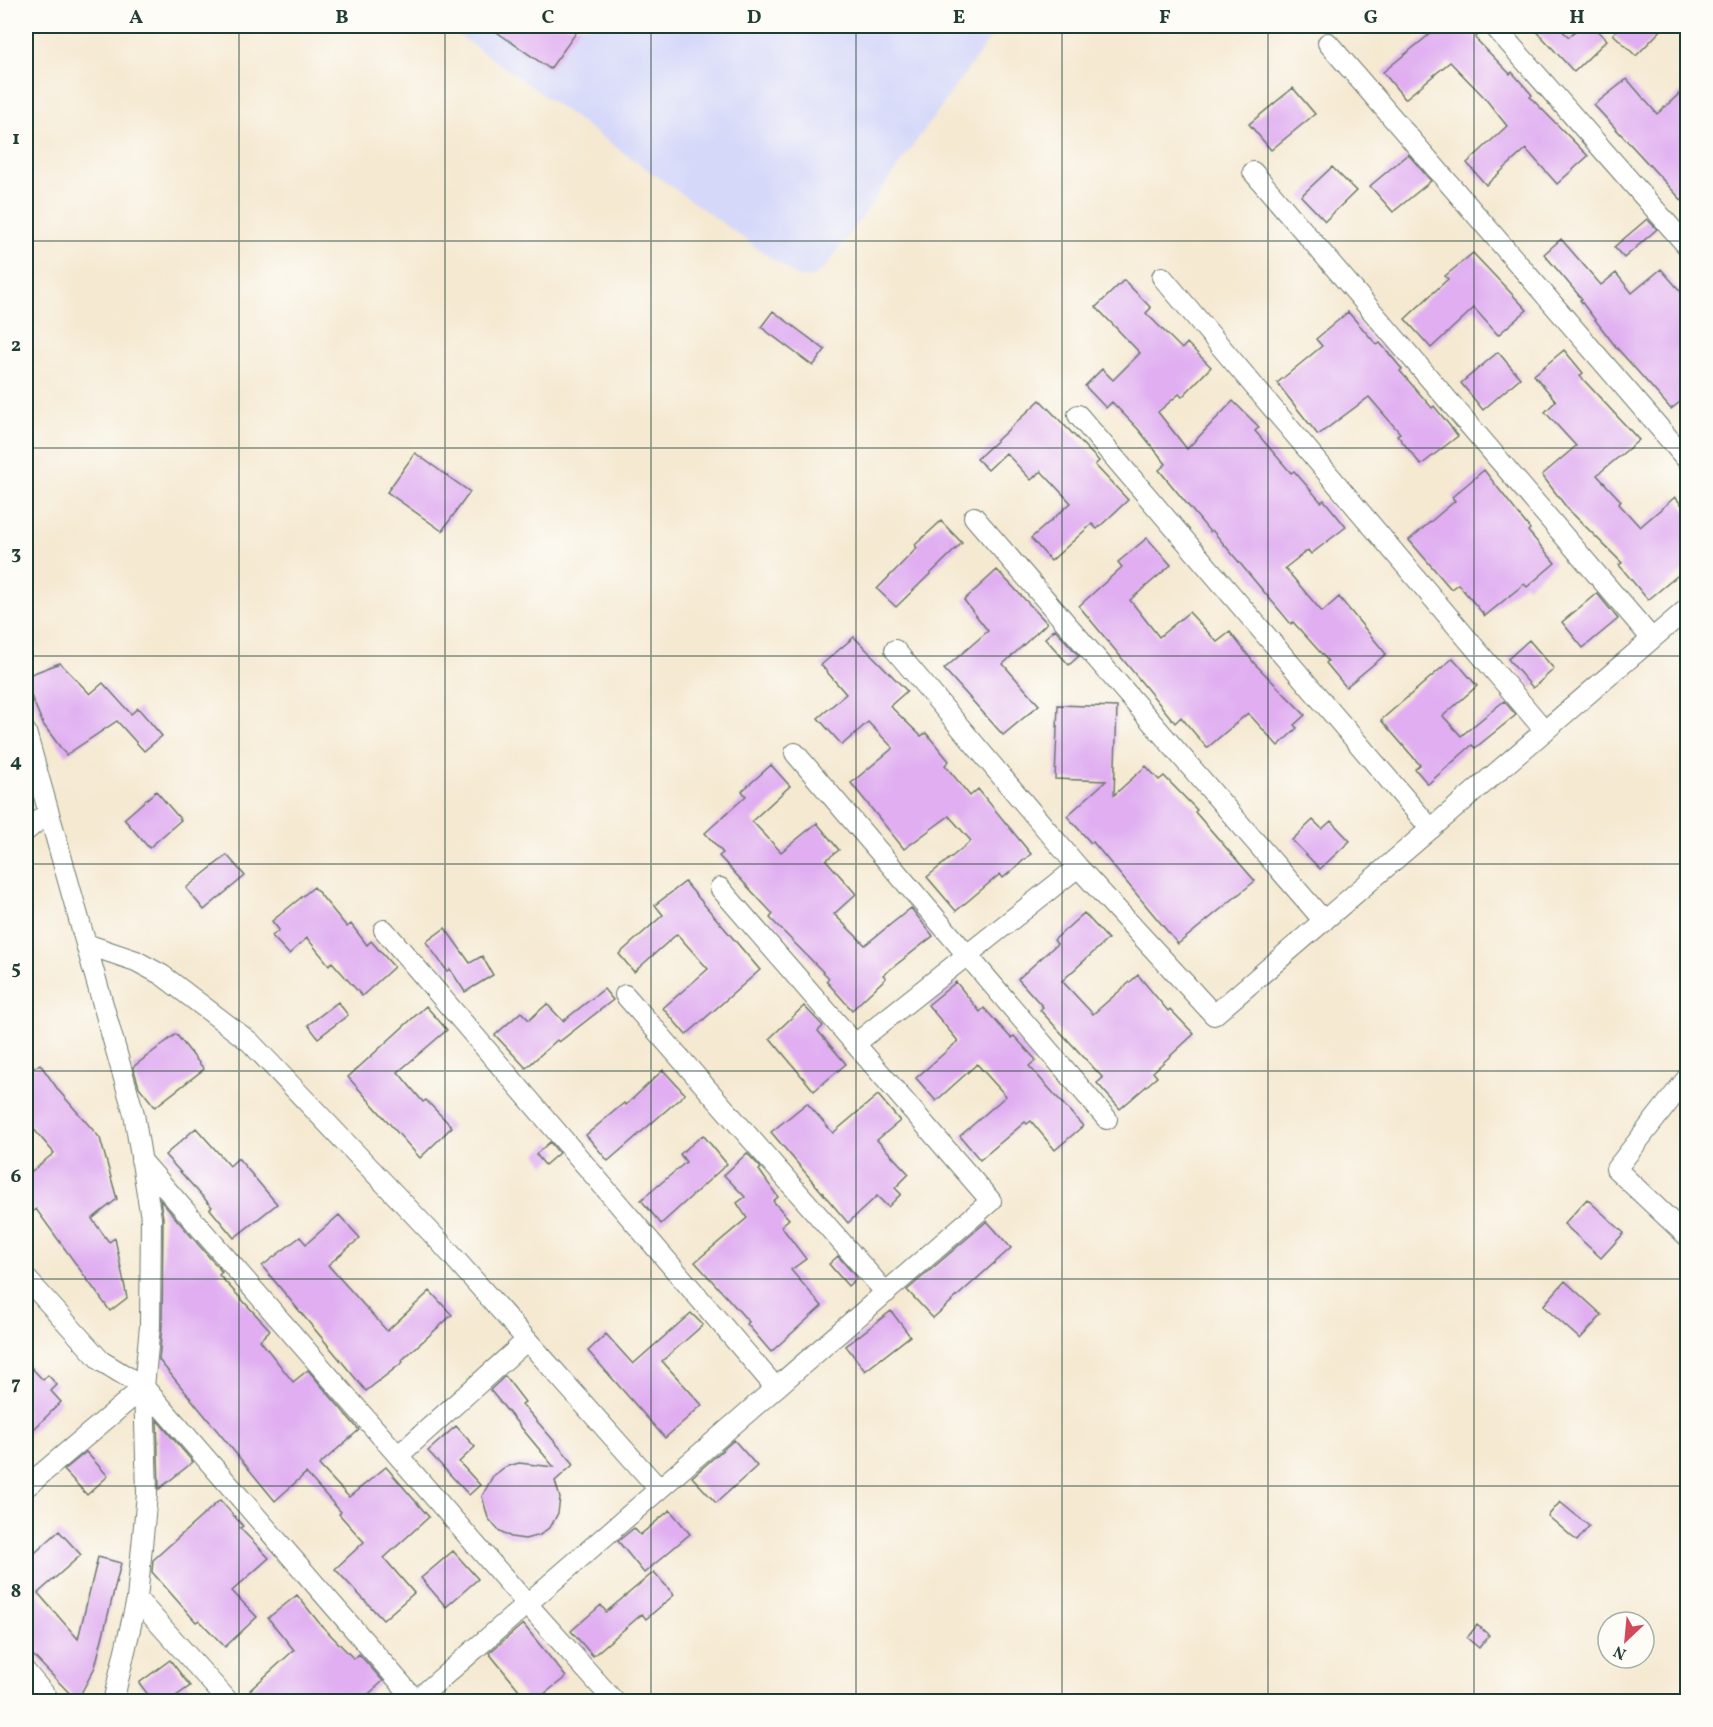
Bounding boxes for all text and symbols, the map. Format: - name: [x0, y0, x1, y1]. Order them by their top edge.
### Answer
- text: A: [129, 4, 143, 32]
- text: B: [335, 4, 349, 32]
- text: C: [542, 4, 555, 32]
- text: D: [747, 4, 761, 32]
- text: E: [953, 4, 965, 32]
- text: F: [1159, 4, 1171, 32]
- text: G: [1364, 4, 1378, 32]
- text: H: [1569, 4, 1585, 32]
- text: 1: [12, 125, 20, 153]
- text: 2: [11, 332, 21, 360]
- text: 3: [11, 540, 21, 568]
- text: 4: [10, 748, 22, 776]
- text: 5: [11, 955, 21, 983]
- text: 6: [11, 1163, 22, 1191]
- text: 7: [11, 1370, 21, 1398]
- text: 8: [11, 1578, 21, 1606]
- north arrow: [1596, 1610, 1656, 1670]
- text: N: [1610, 1639, 1630, 1664]

